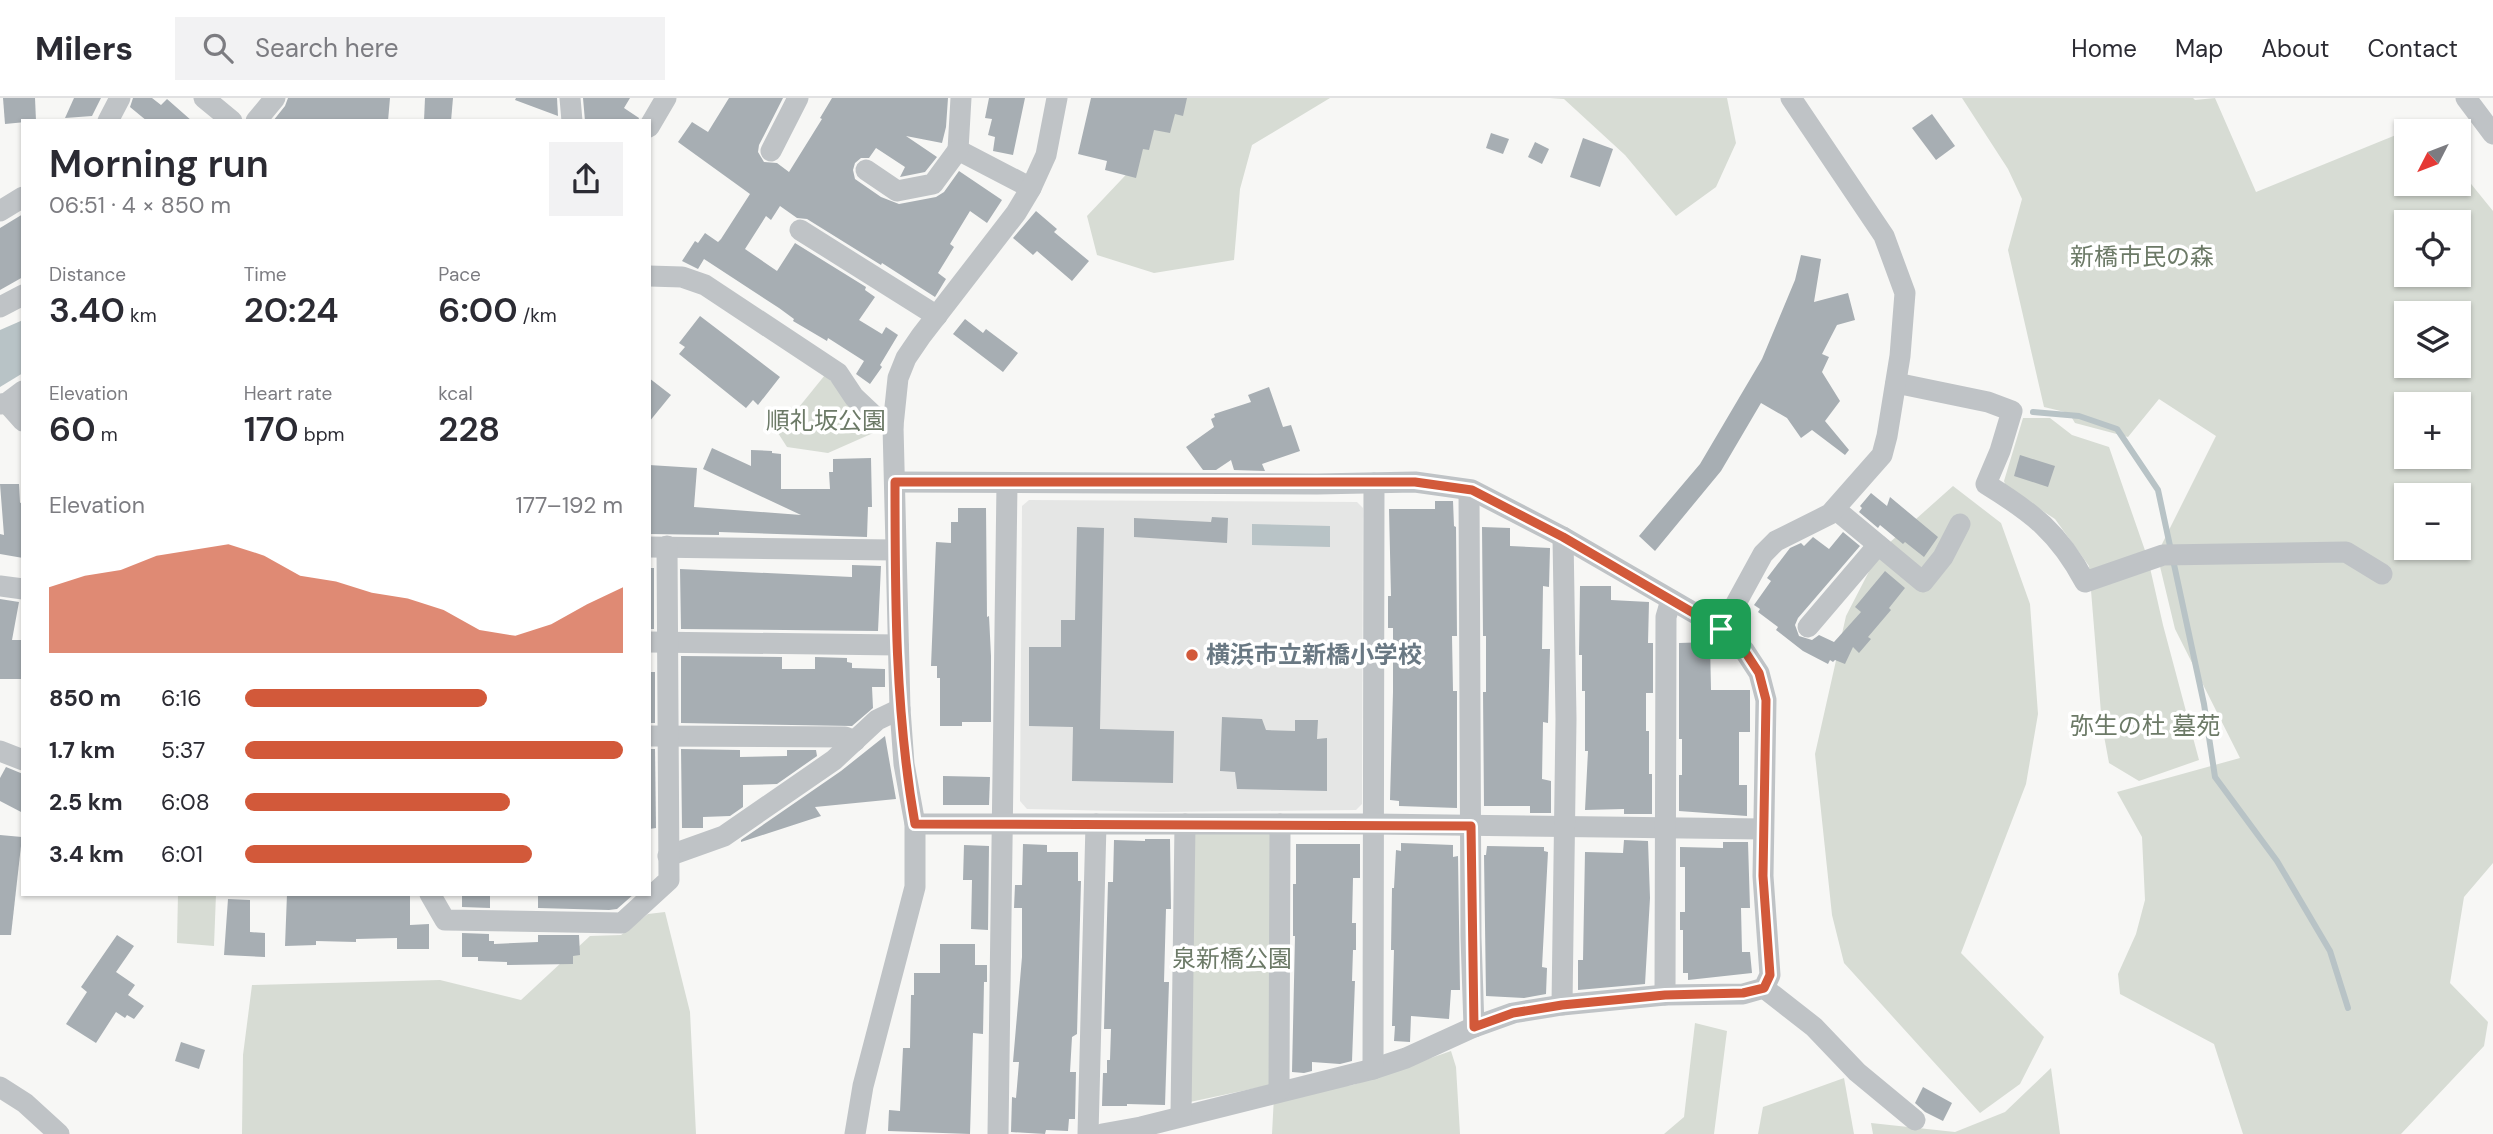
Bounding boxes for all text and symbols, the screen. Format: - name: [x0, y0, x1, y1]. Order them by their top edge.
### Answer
- search box: [175, 17, 665, 80]
- text: Milers: [35, 27, 133, 70]
- icon: search: [199, 29, 237, 67]
- text: Search here: [255, 31, 398, 65]
- text: Home: [2071, 33, 2137, 64]
- text: Map: [2175, 33, 2223, 64]
- text: About: [2261, 33, 2330, 64]
- text: Contact: [2368, 33, 2458, 64]
- north arrow: [2394, 119, 2471, 196]
- map controls: [2394, 119, 2471, 560]
- text: Morning run: [49, 139, 269, 189]
- button: share: [549, 142, 623, 216]
- text: 06:51 · 4 × 850 m: [49, 190, 231, 220]
- button: locate: [2394, 210, 2471, 287]
- park label: 新橋市民の森: [2070, 241, 2214, 272]
- text: Distance: [49, 262, 126, 287]
- text: Time: [244, 262, 287, 287]
- text: Pace: [438, 262, 481, 287]
- text: 3.40: [49, 287, 125, 333]
- text: 20:24: [244, 287, 339, 333]
- text: 6:00: [438, 287, 518, 333]
- button: layers: [2394, 301, 2471, 378]
- text: km: [125, 303, 157, 328]
- text: /km: [518, 303, 557, 328]
- text: Elevation: [49, 381, 128, 406]
- text: Heart rate: [244, 381, 332, 406]
- text: kcal: [438, 381, 473, 406]
- button: +: [2394, 392, 2471, 469]
- park label: 順礼坂公園: [766, 405, 886, 436]
- text: 60: [49, 406, 96, 452]
- text: 170: [244, 406, 299, 452]
- text: 228: [438, 406, 500, 452]
- text: m: [96, 422, 118, 447]
- text: bpm: [299, 422, 345, 447]
- button: −: [2394, 483, 2471, 560]
- text: Elevation: [49, 490, 145, 520]
- text: 177–192 m: [516, 490, 623, 520]
- pin: [1691, 599, 1751, 659]
- icon: arrive: [1702, 610, 1740, 648]
- place label: 横浜市立新橋小学校: [1206, 639, 1422, 670]
- marker: 横浜市立新橋小学校: [1184, 647, 1200, 663]
- text: 850 m: [49, 683, 121, 713]
- text: 6:16: [161, 683, 202, 713]
- park label: 弥生の杜 墓苑: [2070, 710, 2220, 741]
- text: 1.7 km: [49, 735, 115, 765]
- text: 5:37: [161, 735, 205, 765]
- text: 2.5 km: [49, 787, 123, 817]
- text: 6:08: [161, 787, 210, 817]
- text: 3.4 km: [49, 839, 124, 869]
- text: 6:01: [161, 839, 203, 869]
- park label: 泉新橋公園: [1172, 943, 1292, 974]

